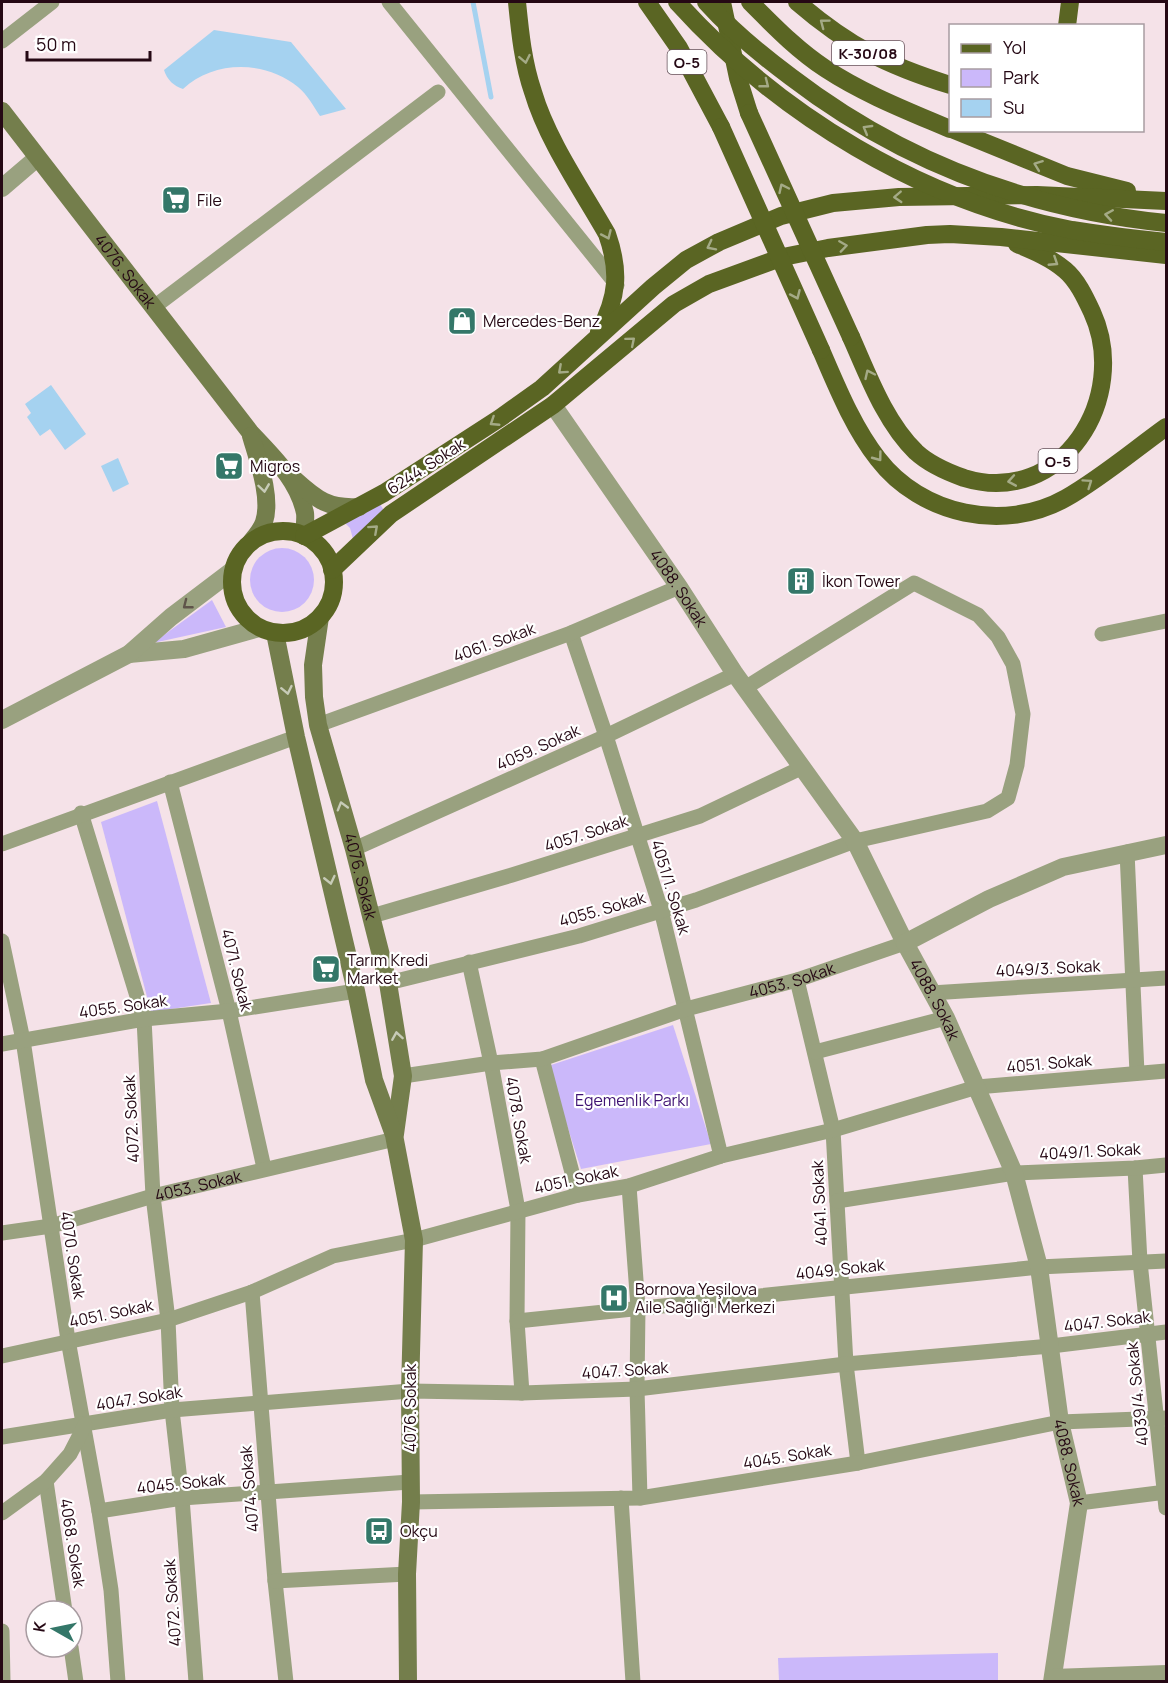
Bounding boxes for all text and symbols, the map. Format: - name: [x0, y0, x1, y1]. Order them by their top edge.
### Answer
- one-way arrow: [819, 19, 830, 30]
- scale bar: [27, 24, 150, 62]
- legend: [949, 24, 1144, 132]
- text: 50 m: [36, 32, 76, 56]
- text: Yol: [1003, 35, 1026, 59]
- road number: K-30/08: [832, 41, 904, 65]
- road number: O-5: [668, 50, 706, 74]
- one-way arrow: [518, 54, 531, 64]
- text: Park: [1003, 65, 1040, 89]
- one-way arrow: [759, 77, 770, 88]
- text: Su: [1003, 95, 1025, 119]
- one-way arrow: [863, 125, 873, 136]
- one-way arrow: [1034, 160, 1044, 173]
- supermarket icon: File: [160, 184, 192, 216]
- one-way arrow: [778, 184, 790, 195]
- place label: File: [197, 189, 222, 211]
- one-way arrow: [894, 190, 903, 203]
- one-way arrow: [1104, 209, 1113, 221]
- street label: 4076. Sokak: [90, 229, 162, 313]
- one-way arrow: [599, 229, 611, 240]
- one-way arrow: [707, 239, 718, 250]
- one-way arrow: [838, 240, 847, 252]
- one-way arrow: [1048, 255, 1058, 267]
- one-way arrow: [789, 289, 801, 300]
- shop icon: Mercedes-Benz: [446, 305, 478, 337]
- place label: Mercedes-Benz: [483, 310, 600, 332]
- one-way arrow: [624, 337, 635, 348]
- one-way arrow: [558, 363, 568, 374]
- one-way arrow: [864, 370, 876, 381]
- one-way arrow: [490, 415, 501, 426]
- street label: 6244. Sokak: [383, 432, 470, 499]
- road number: O-5: [1038, 449, 1078, 473]
- supermarket icon: Migros: [213, 450, 245, 482]
- one-way arrow: [870, 451, 881, 462]
- place label: Migros: [250, 455, 300, 477]
- one-way arrow: [1007, 474, 1017, 486]
- one-way arrow: [1082, 479, 1093, 490]
- one-way arrow: [257, 484, 269, 493]
- one-way arrow: [367, 525, 378, 536]
- street label: 4088. Sokak: [645, 545, 713, 632]
- building icon: İkon Tower: [785, 565, 817, 597]
- place label: İkon Tower: [822, 570, 900, 592]
- one-way arrow: [182, 598, 193, 609]
- street label: 4061. Sokak: [450, 617, 539, 667]
- one-way arrow: [280, 685, 293, 695]
- street label: 4059. Sokak: [493, 718, 584, 775]
- one-way arrow: [337, 801, 349, 812]
- street label: 4057. Sokak: [541, 809, 632, 857]
- street label: 4076. Sokak: [339, 830, 383, 923]
- street label: 4051/1. Sokak: [646, 837, 696, 938]
- one-way arrow: [323, 875, 336, 885]
- street label: 4055. Sokak: [556, 886, 649, 932]
- street label: 4071. Sokak: [216, 927, 258, 1015]
- place label: Tarım Kredi Market: [347, 949, 428, 989]
- supermarket icon: Tarım Kredi Market: [310, 953, 342, 985]
- street label: 4049/3. Sokak: [995, 954, 1102, 982]
- street label: 4088. Sokak: [905, 955, 966, 1044]
- street label: 4053. Sokak: [746, 957, 839, 1003]
- street label: 4055. Sokak: [77, 989, 170, 1023]
- one-way arrow: [391, 1031, 404, 1041]
- street label: 4051. Sokak: [1006, 1048, 1094, 1078]
- street label: 4072. Sokak: [118, 1074, 144, 1163]
- street label: 4078. Sokak: [501, 1075, 538, 1166]
- park label: Egemenlik Parkı: [575, 1089, 689, 1111]
- street label: 4049/1. Sokak: [1039, 1137, 1142, 1165]
- street label: 4051. Sokak: [532, 1159, 621, 1199]
- street label: 4041. Sokak: [806, 1159, 832, 1246]
- street label: 4053. Sokak: [152, 1164, 245, 1206]
- street label: 4070. Sokak: [55, 1210, 91, 1301]
- street label: 4049. Sokak: [794, 1253, 887, 1285]
- place label: Bornova Yeşilova Aile Sağlığı Merkezi: [635, 1278, 775, 1318]
- hospital icon: Bornova Yeşilova Aile Sağlığı Merkezi: [598, 1282, 630, 1314]
- street label: 4051. Sokak: [67, 1293, 156, 1333]
- street label: 4047. Sokak: [1063, 1305, 1153, 1337]
- street label: 4039/4. Sokak: [1120, 1340, 1153, 1447]
- street label: 4047. Sokak: [581, 1356, 670, 1384]
- street label: 4076. Sokak: [399, 1363, 421, 1452]
- street label: 4047. Sokak: [94, 1380, 185, 1416]
- street label: 4088. Sokak: [1049, 1417, 1091, 1509]
- street label: 4045. Sokak: [741, 1438, 834, 1474]
- street label: 4074. Sokak: [234, 1444, 264, 1533]
- street label: 4045. Sokak: [135, 1467, 228, 1499]
- street label: 4068. Sokak: [55, 1497, 91, 1590]
- bus stop icon: Okçu: [363, 1515, 395, 1547]
- place label: Okçu: [400, 1520, 438, 1542]
- street label: 4072. Sokak: [158, 1557, 186, 1648]
- north arrow: [24, 1599, 84, 1659]
- text: K: [28, 1619, 51, 1633]

